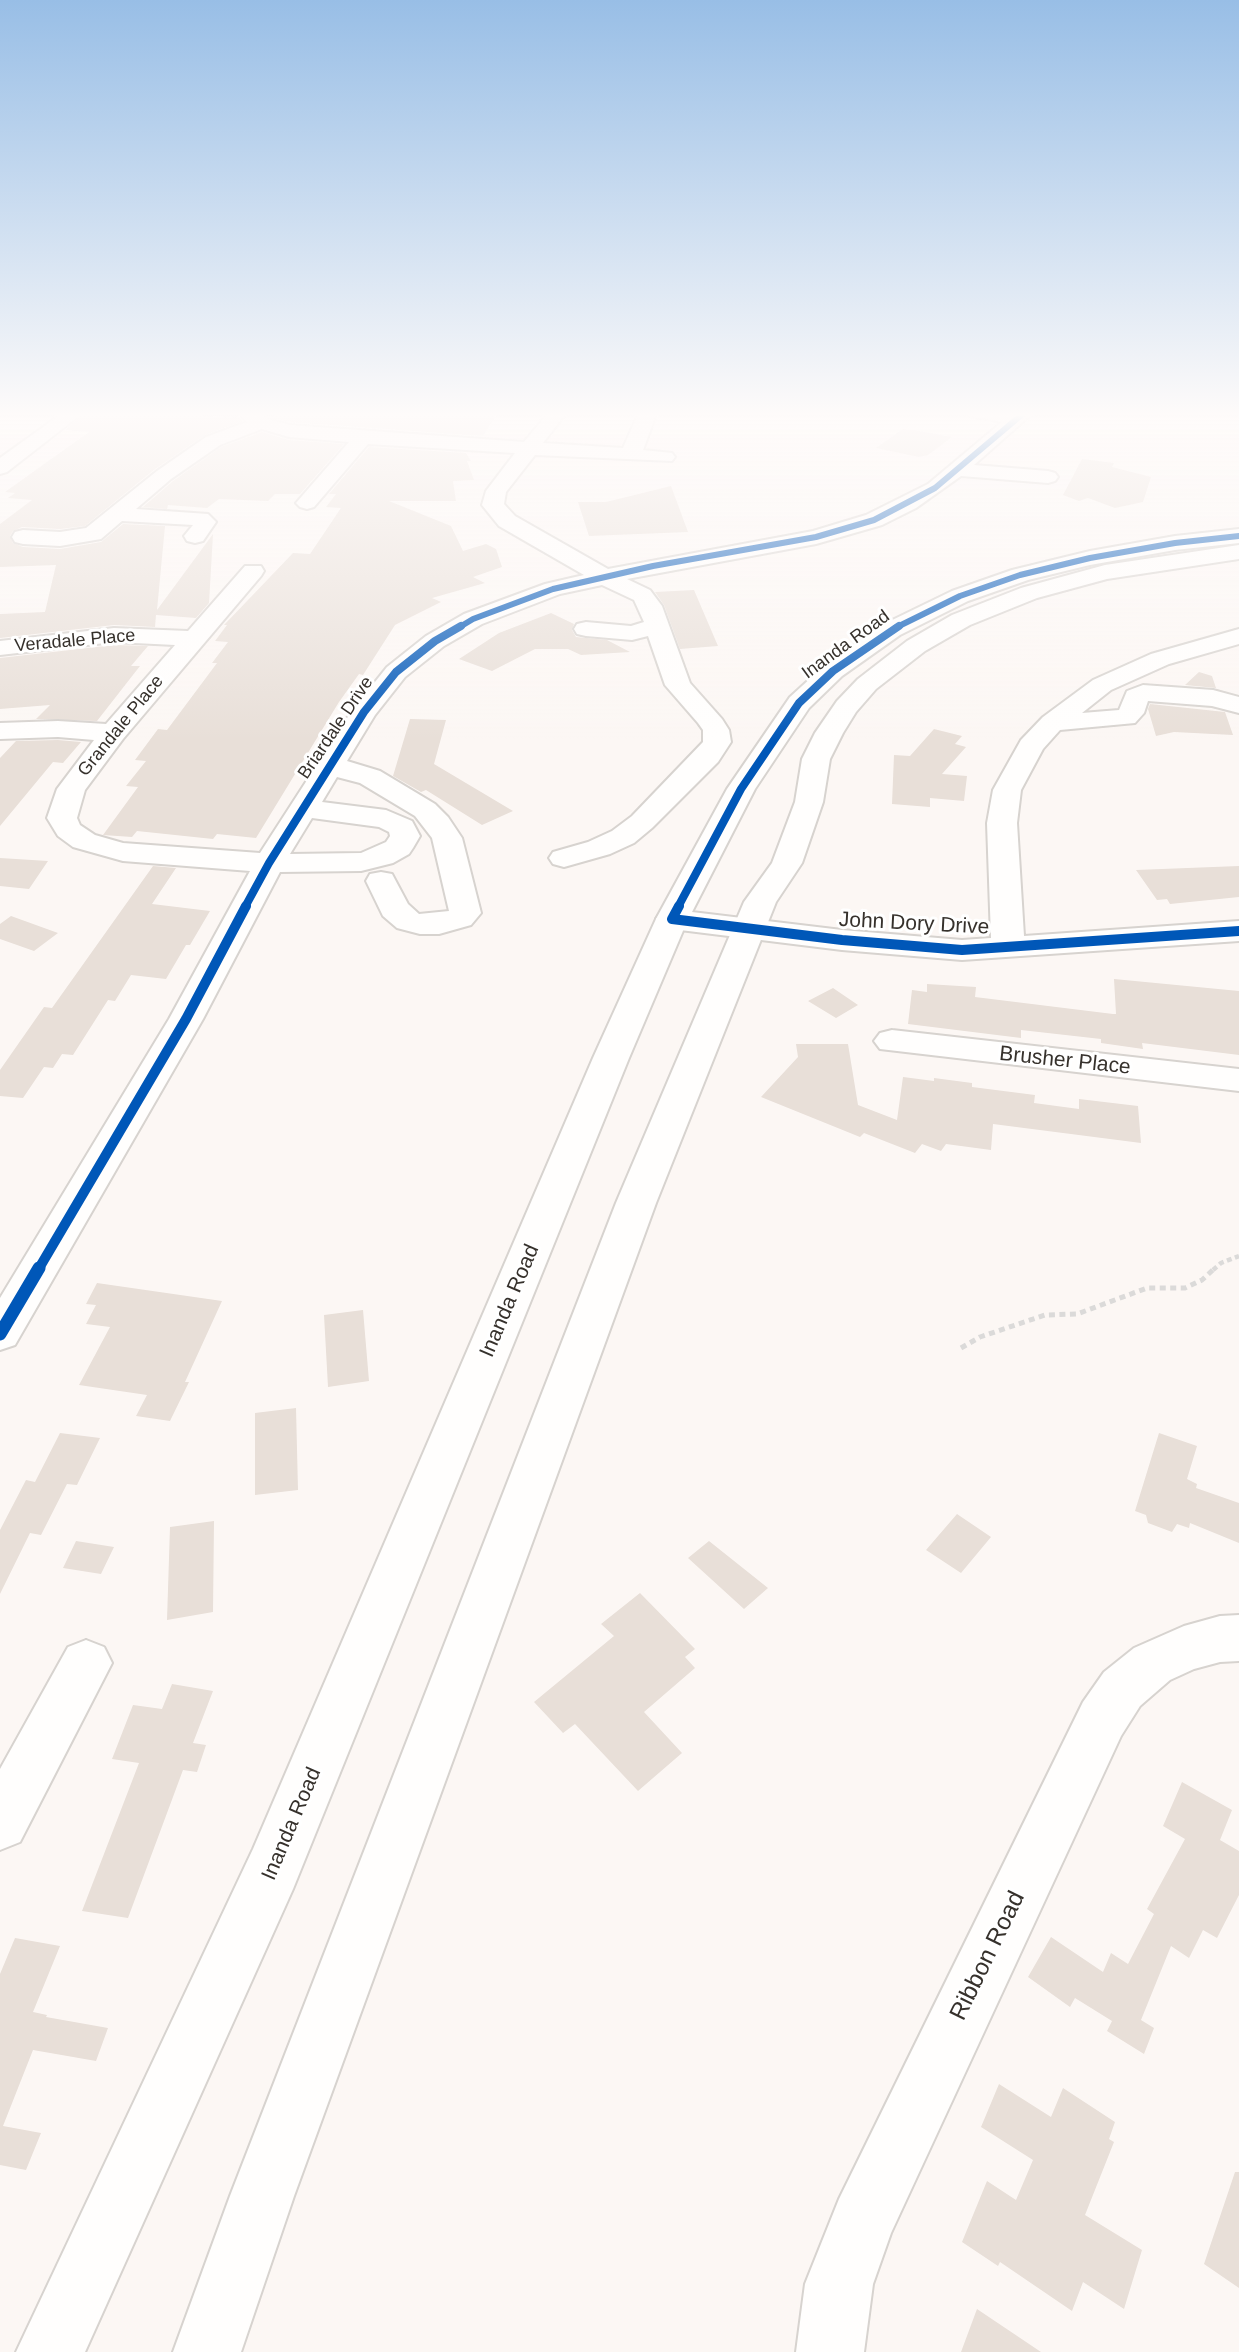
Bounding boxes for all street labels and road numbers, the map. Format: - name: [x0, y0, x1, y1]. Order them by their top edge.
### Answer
- street label: Inanda Road: [798, 606, 894, 684]
- street label: Veradale Place: [14, 625, 136, 657]
- street label: Grandale Place: [74, 671, 168, 781]
- street label: Briardale Drive: [294, 673, 378, 783]
- street label: John Dory Drive: [838, 907, 990, 941]
- street label: Brusher Place: [998, 1042, 1132, 1080]
- street label: Inanda Road: [475, 1241, 545, 1361]
- street label: Inanda Road: [257, 1764, 327, 1884]
- street label: Ribbon Road: [944, 1887, 1032, 2025]

